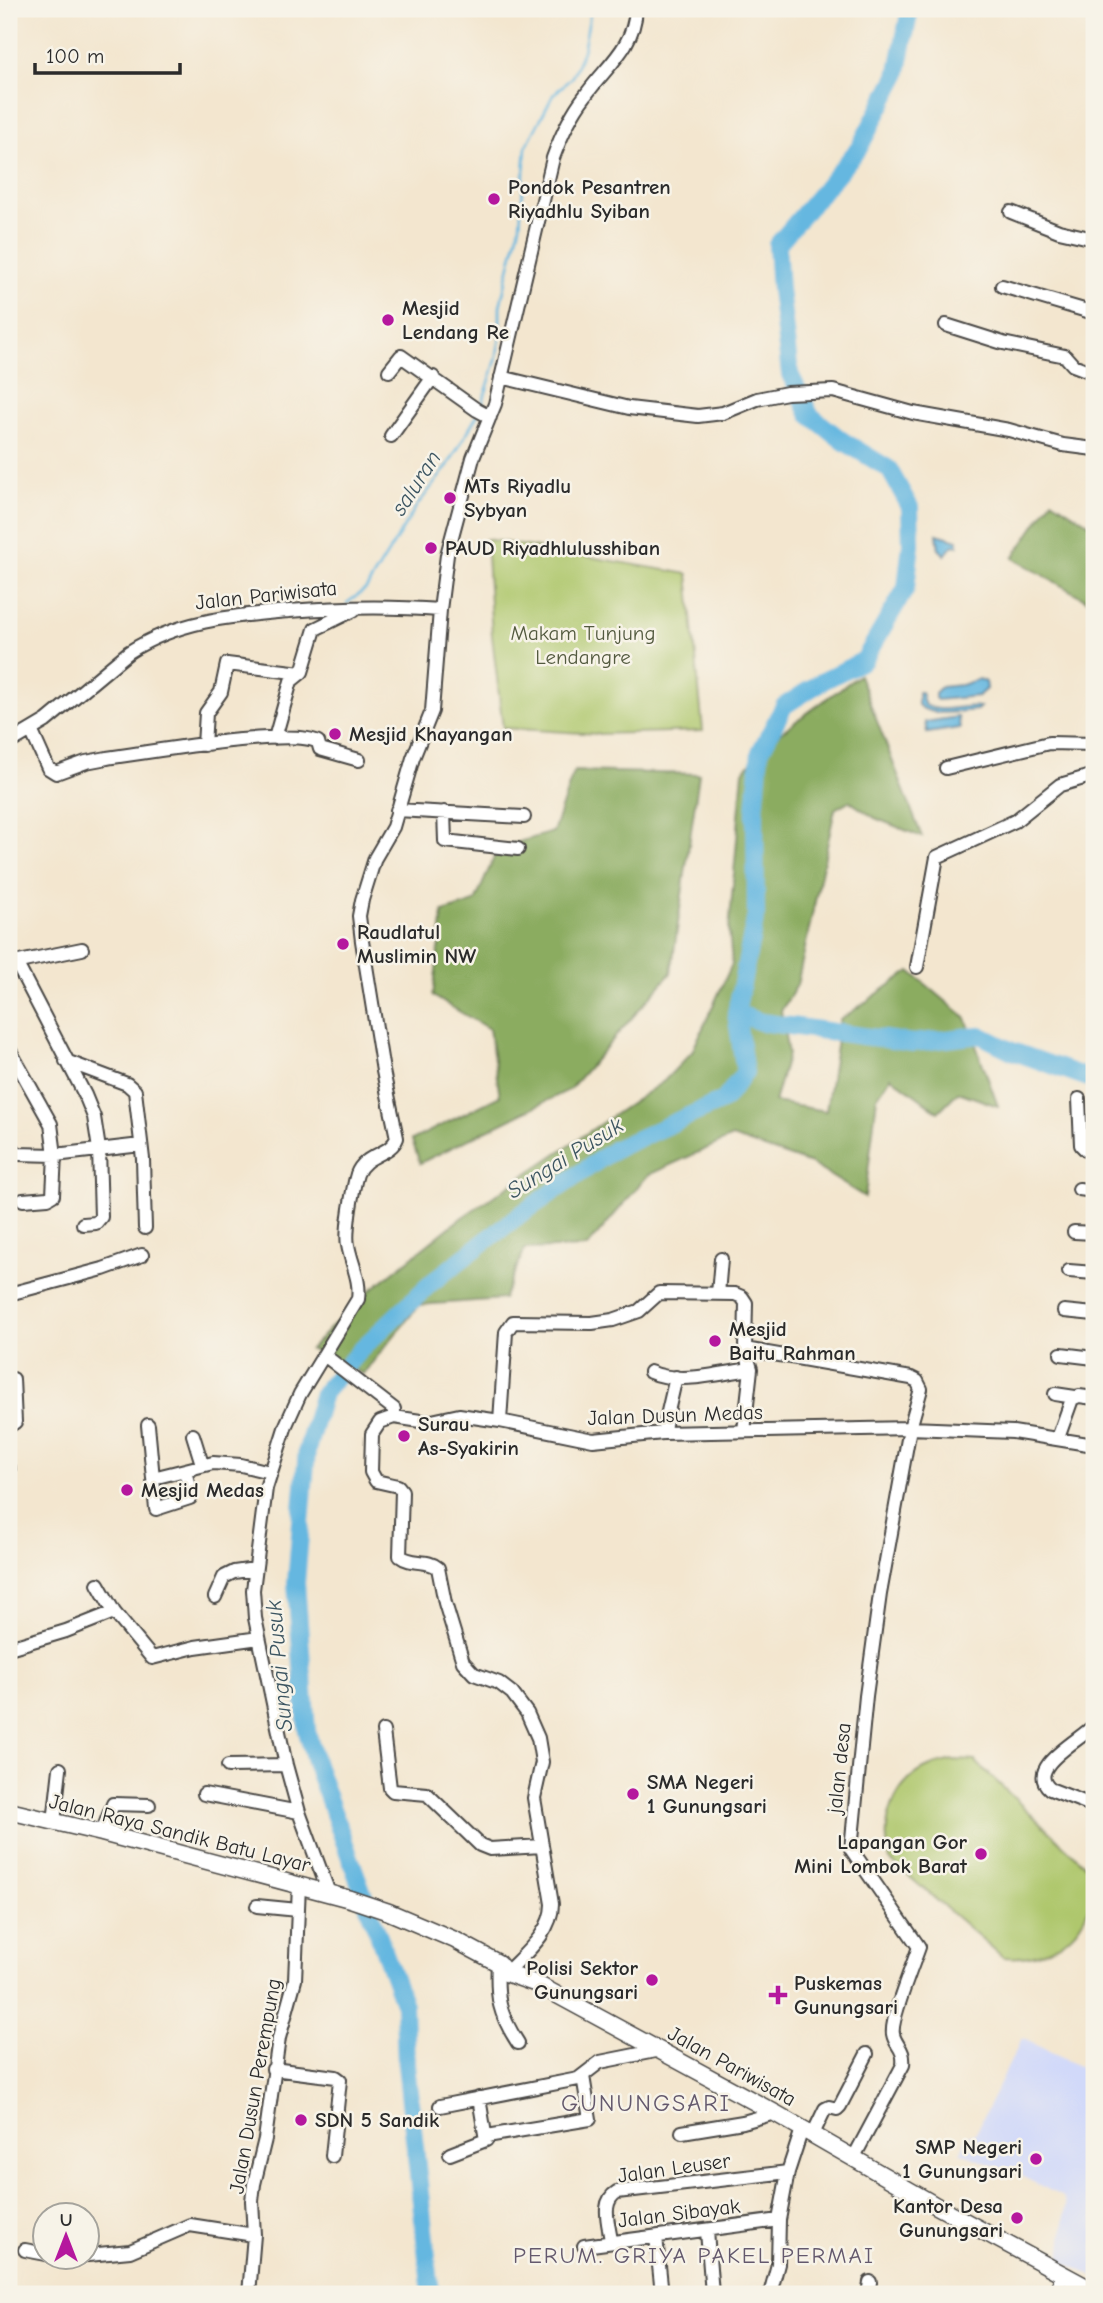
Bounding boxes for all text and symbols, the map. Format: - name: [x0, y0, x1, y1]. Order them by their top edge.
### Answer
- scale bar: [35, 32, 180, 76]
- text: 100 m: [46, 44, 104, 68]
- place label: Pondok Pesantren Riyadhlu Syiban: [508, 175, 671, 223]
- marker: Pondok Pesantren Riyadhlu Syiban: [486, 191, 502, 207]
- place label: Mesjid Lendang Re: [402, 296, 509, 344]
- marker: Mesjid Lendang Re: [380, 312, 396, 328]
- water label: saluran: [385, 446, 447, 521]
- place label: MTs Riyadlu Sybyan: [464, 474, 571, 522]
- marker: MTs Riyadlu Sybyan: [442, 490, 458, 506]
- place label: PAUD Riyadhlulusshiban: [445, 536, 660, 560]
- marker: PAUD Riyadhlulusshiban: [423, 540, 439, 556]
- street label: Jalan Pariwisata: [194, 576, 338, 614]
- park label: Makam Tunjung Lendangre: [510, 621, 656, 669]
- place label: Mesjid Khayangan: [349, 722, 513, 746]
- marker: Mesjid Khayangan: [327, 726, 343, 742]
- place label: Raudlatul Muslimin NW: [357, 920, 476, 968]
- marker: Raudlatul Muslimin NW: [335, 936, 351, 952]
- water label: Sungai Pusuk: [502, 1111, 629, 1204]
- place label: Mesjid Baitu Rahman: [729, 1317, 856, 1365]
- marker: Mesjid Baitu Rahman: [707, 1333, 723, 1349]
- street label: Jalan Dusun Medas: [587, 1400, 763, 1430]
- place label: Surau As-Syakirin: [418, 1412, 519, 1460]
- marker: Surau As-Syakirin: [396, 1428, 412, 1444]
- place label: Mesjid Medas: [141, 1478, 264, 1502]
- marker: Mesjid Medas: [119, 1482, 135, 1498]
- water label: Sungai Pusuk: [260, 1598, 298, 1733]
- street label: jalan desa: [822, 1721, 856, 1817]
- place label: SMA Negeri 1 Gunungsari: [647, 1770, 767, 1818]
- marker: SMA Negeri 1 Gunungsari: [625, 1786, 641, 1802]
- street label: Jalan Raya Sandik Batu Layar: [47, 1789, 314, 1877]
- place label: Lapangan Gor Mini Lombok Barat: [794, 1830, 968, 1878]
- marker: Lapangan Gor Mini Lombok Barat: [973, 1846, 989, 1862]
- place label: Polisi Sektor Gunungsari: [526, 1956, 639, 2004]
- place label: Puskemas Gunungsari: [794, 1971, 898, 2019]
- marker: Polisi Sektor Gunungsari: [644, 1972, 660, 1988]
- street label: Jalan Dusun Perempung: [224, 1976, 286, 2196]
- marker: Puskemas Gunungsari: [768, 1985, 788, 2005]
- street label: Jalan Pariwisata: [664, 2021, 800, 2111]
- district label: GUNUNGSARI: [561, 2089, 731, 2117]
- place label: SDN 5 Sandik: [315, 2108, 440, 2132]
- marker: SDN 5 Sandik: [293, 2112, 309, 2128]
- place label: SMP Negeri 1 Gunungsari: [902, 2135, 1022, 2183]
- street label: Jalan Leuser: [616, 2148, 732, 2188]
- marker: SMP Negeri 1 Gunungsari: [1028, 2151, 1044, 2167]
- street label: Jalan Sibayak: [616, 2194, 742, 2232]
- place label: Kantor Desa Gunungsari: [893, 2194, 1003, 2242]
- north arrow: [32, 2202, 102, 2272]
- text: U: [60, 2209, 72, 2231]
- marker: Kantor Desa Gunungsari: [1009, 2210, 1025, 2226]
- district label: PERUM. GRIYA PAKEL PERMAI: [513, 2242, 875, 2269]

